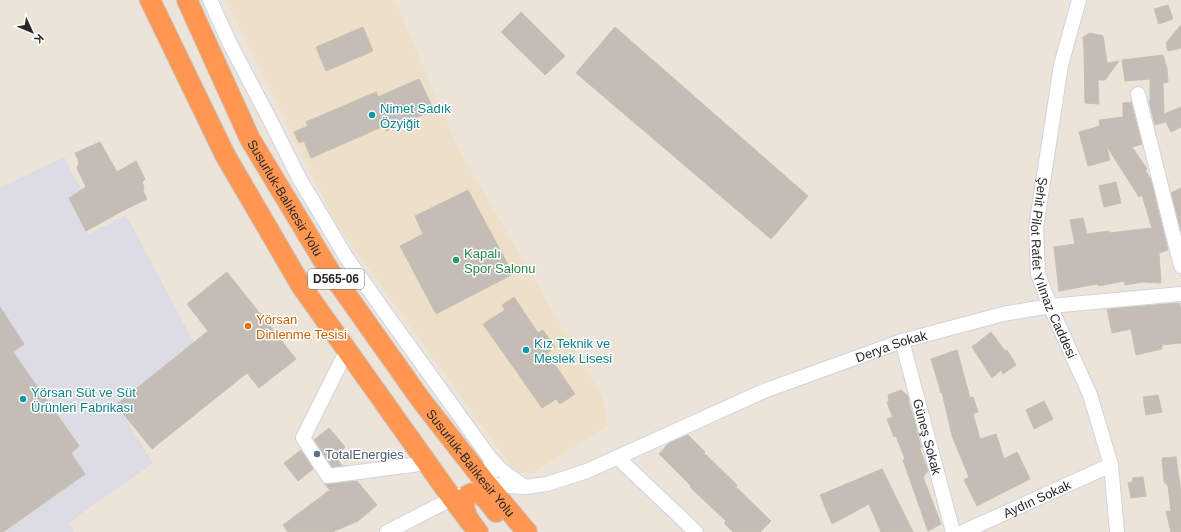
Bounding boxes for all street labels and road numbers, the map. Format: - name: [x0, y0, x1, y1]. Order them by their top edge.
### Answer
- street label: Susurluk-Balıkesir Yolu: [244, 137, 326, 259]
- street label: Şehit Pilot Rafet Yılmaz Caddesi: [1028, 176, 1080, 361]
- road number: D565-06: [308, 269, 364, 289]
- street label: Derya Sokak: [853, 328, 929, 365]
- street label: Güneş Sokak: [910, 397, 945, 477]
- street label: Susurluk-Balıkesir Yolu: [423, 406, 518, 520]
- street label: Aydın Sokak: [1001, 477, 1074, 521]

